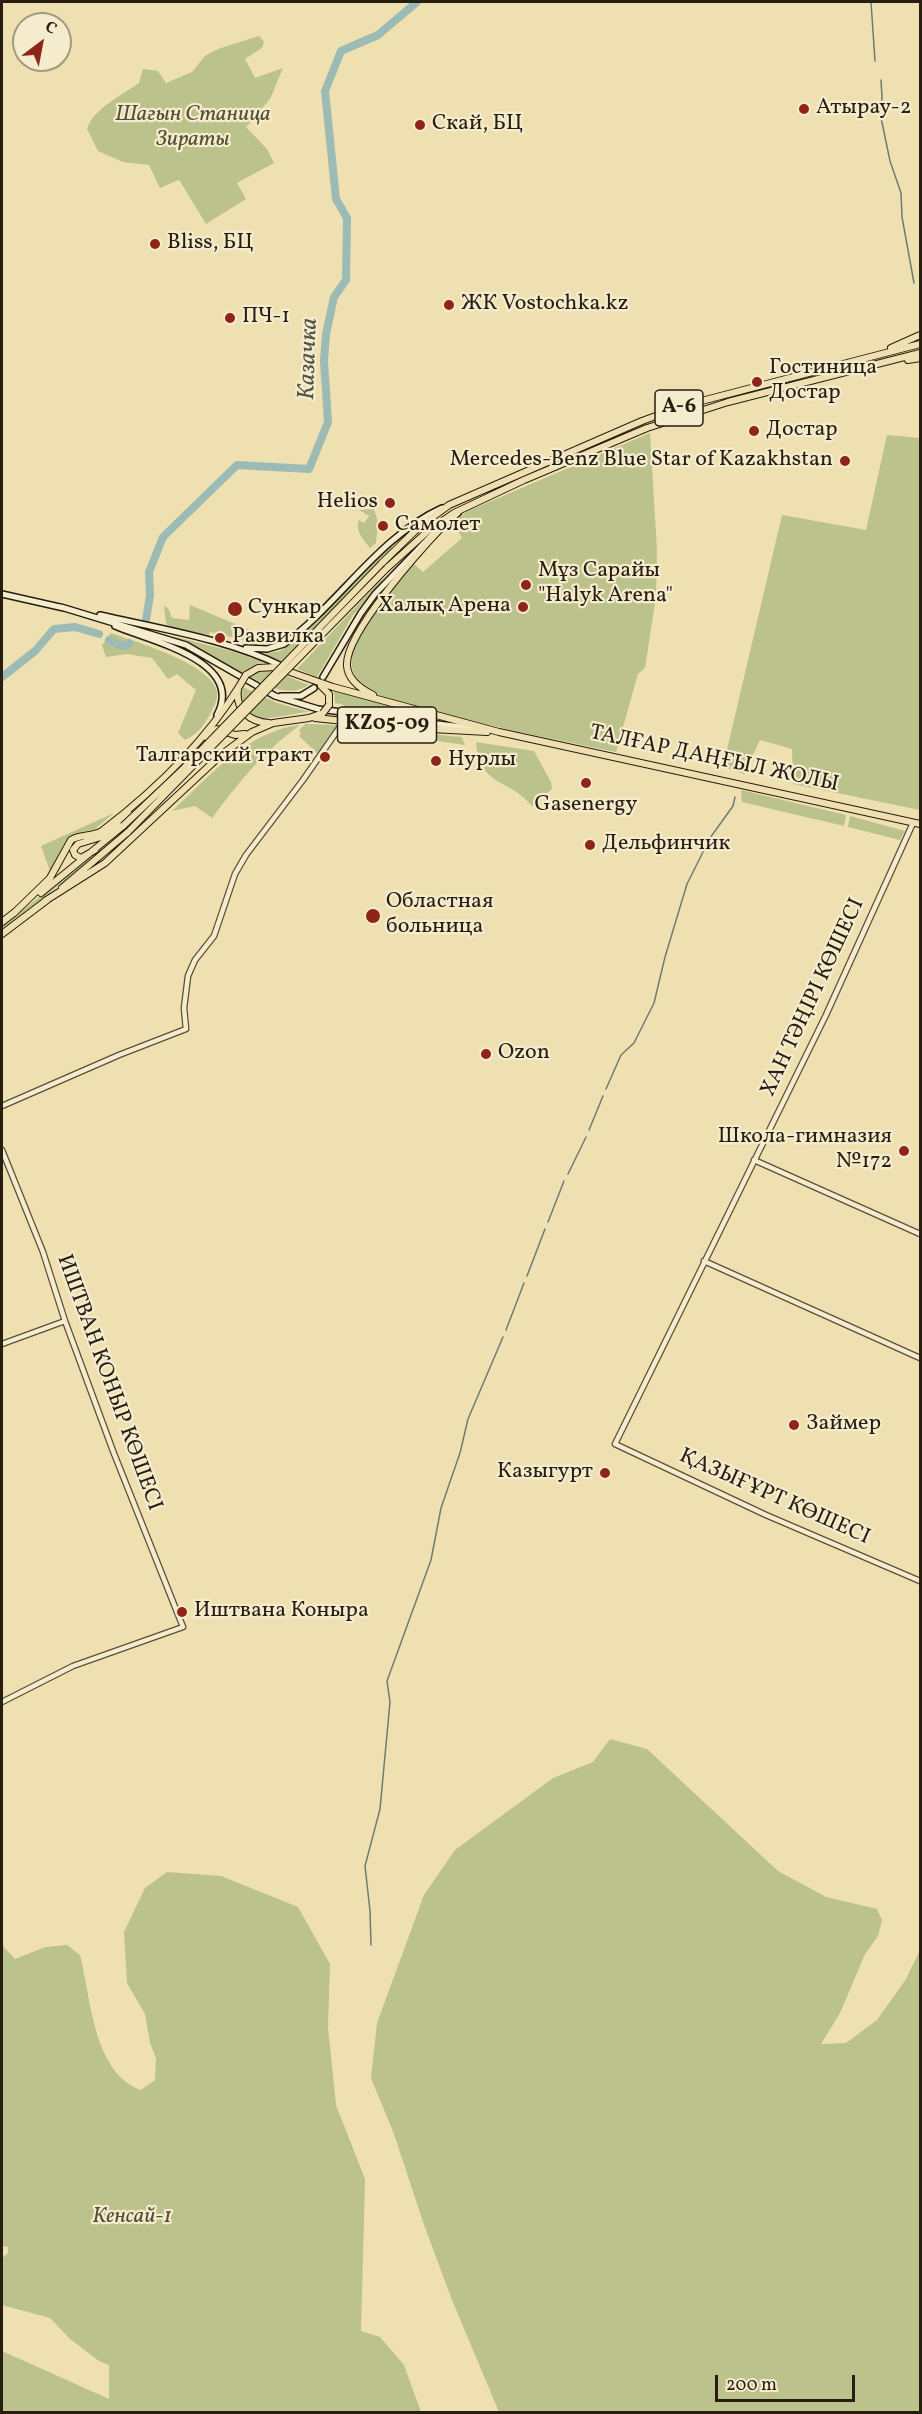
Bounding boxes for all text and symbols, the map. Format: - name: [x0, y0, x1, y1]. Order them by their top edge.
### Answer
- north arrow: [12, 12, 72, 72]
- text: С: [40, 16, 61, 40]
- place label: Атырау-2: [816, 96, 912, 122]
- marker: Атырау-2: [797, 102, 811, 116]
- park label: Шағын Станица Зираты: [115, 103, 271, 154]
- place label: Скай, БЦ: [432, 112, 523, 138]
- marker: Скай, БЦ: [413, 118, 427, 132]
- place label: Bliss, БЦ: [167, 231, 254, 257]
- marker: Bliss, БЦ: [148, 237, 162, 251]
- place label: ЖК Vostochka.kz: [461, 292, 629, 318]
- marker: ЖК Vostochka.kz: [442, 298, 456, 312]
- place label: ПЧ-1: [242, 305, 290, 331]
- marker: ПЧ-1: [223, 311, 237, 325]
- water label: Казачка: [294, 317, 326, 401]
- place label: Гостиница Достар: [769, 356, 877, 408]
- marker: Гостиница Достар: [750, 375, 764, 389]
- road number: A-6: [655, 390, 703, 426]
- place label: Достар: [766, 418, 838, 444]
- marker: Достар: [747, 424, 761, 438]
- place label: Mercedes-Benz Blue Star of Kazakhstan: [450, 448, 833, 474]
- marker: Mercedes-Benz Blue Star of Kazakhstan: [838, 454, 852, 468]
- place label: Helios: [317, 490, 378, 516]
- marker: Helios: [383, 496, 397, 510]
- place label: Самолет: [395, 513, 480, 539]
- marker: Самолет: [376, 519, 390, 533]
- place label: Мұз Сарайы "Halyk Arena": [538, 559, 673, 610]
- marker: Мұз Сарайы "Halyk Arena": [519, 578, 533, 592]
- place label: Халық Арена: [379, 594, 511, 620]
- place label: Сункар: [248, 596, 321, 622]
- marker: Сункар: [226, 600, 244, 618]
- marker: Халық Арена: [516, 600, 530, 614]
- place label: Развилка: [232, 625, 325, 651]
- marker: Развилка: [213, 631, 227, 645]
- road number: KZ05-09: [338, 707, 436, 743]
- street label: ТАЛҒАР ДАҢҒЫЛ ЖОЛЫ: [587, 721, 841, 799]
- place label: Талгарский тракт: [136, 744, 313, 770]
- place label: Нурлы: [448, 748, 516, 774]
- marker: Талгарский тракт: [318, 750, 332, 764]
- marker: Нурлы: [429, 754, 443, 768]
- marker: Gasenergy: [579, 776, 593, 790]
- place label: Gasenergy: [535, 793, 637, 819]
- place label: Дельфинчик: [602, 832, 730, 858]
- marker: Дельфинчик: [583, 838, 597, 852]
- place label: Областная больница: [386, 890, 493, 942]
- street label: ХАН ТӘҢІРІ КӨШЕСІ: [756, 895, 872, 1101]
- marker: Областная больница: [364, 907, 382, 925]
- place label: Ozon: [498, 1041, 550, 1067]
- marker: Ozon: [479, 1047, 493, 1061]
- place label: Школа-гимназия №172: [718, 1125, 892, 1176]
- marker: Школа-гимназия №172: [897, 1144, 911, 1158]
- street label: ИШТВАН КОНЫР КӨШЕСІ: [49, 1251, 167, 1515]
- place label: Займер: [806, 1412, 881, 1438]
- marker: Займер: [787, 1418, 801, 1432]
- street label: ҚАЗЫҒҰРТ КӨШЕСІ: [674, 1444, 874, 1552]
- place label: Казыгурт: [497, 1460, 593, 1486]
- marker: Казыгурт: [598, 1466, 612, 1480]
- place label: Иштвана Коныра: [194, 1599, 369, 1625]
- marker: Иштвана Коныра: [175, 1605, 189, 1619]
- park label: Кенсай-1: [92, 2205, 172, 2231]
- scale bar: [718, 2363, 858, 2401]
- text: 200 m: [726, 2373, 777, 2398]

